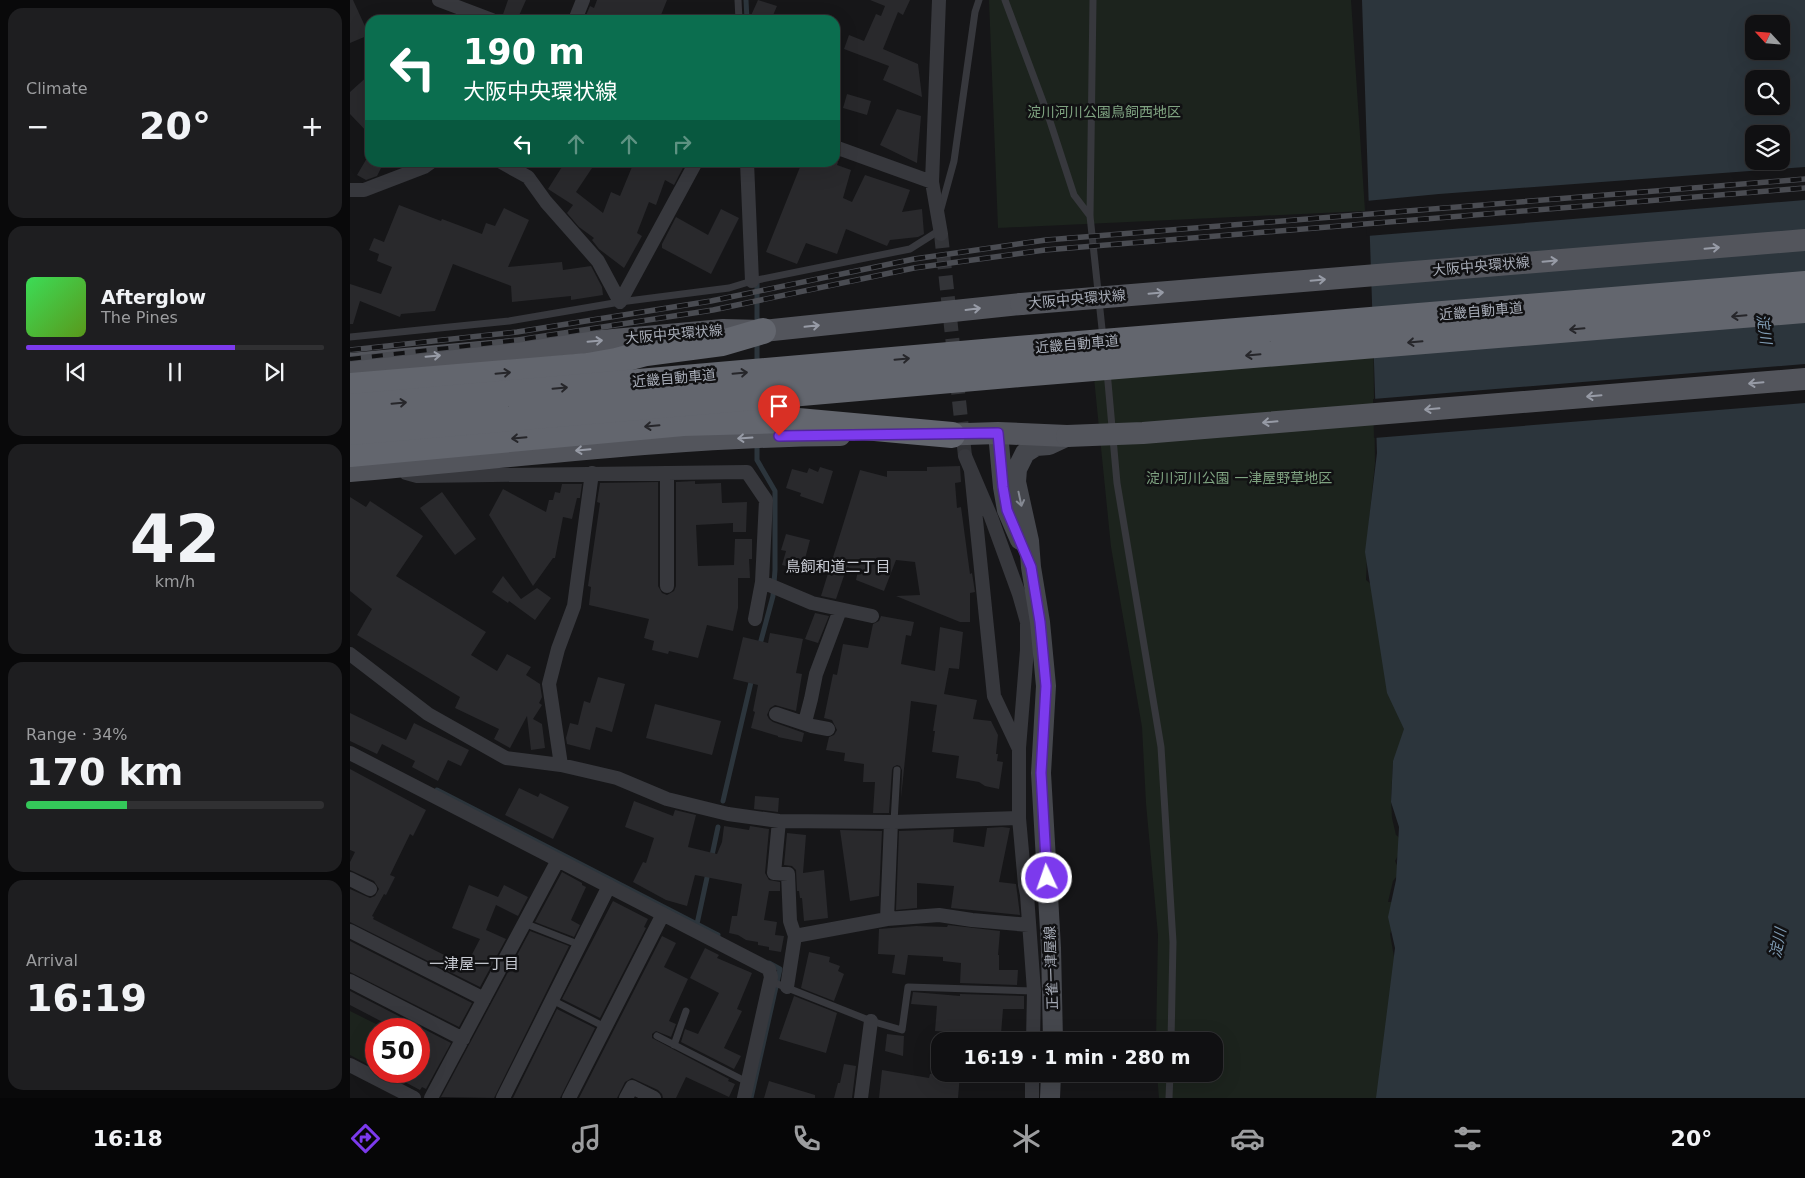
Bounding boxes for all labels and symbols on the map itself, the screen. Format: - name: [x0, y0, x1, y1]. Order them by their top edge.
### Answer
- north arrow: [1745, 15, 1790, 60]
- park label: 淀川河川公園鳥飼西地区: [1027, 104, 1181, 120]
- one-way arrow: [1704, 243, 1720, 252]
- street label: 大阪中央環状線: [1431, 254, 1531, 278]
- one-way arrow: [1542, 256, 1558, 265]
- one-way arrow: [1310, 275, 1326, 284]
- street label: 大阪中央環状線: [1027, 287, 1127, 311]
- one-way arrow: [1148, 288, 1164, 297]
- street label: 近畿自動車道: [1438, 299, 1524, 323]
- one-way arrow: [965, 304, 981, 314]
- one-way arrow: [1731, 311, 1747, 320]
- water label: 淀川: [1753, 313, 1775, 347]
- one-way arrow: [803, 321, 819, 331]
- street label: 大阪中央環状線: [624, 322, 724, 346]
- one-way arrow: [1569, 324, 1585, 334]
- street label: 近畿自動車道: [1034, 332, 1120, 356]
- one-way arrow: [587, 336, 603, 346]
- one-way arrow: [1407, 337, 1423, 347]
- one-way arrow: [425, 351, 441, 361]
- one-way arrow: [1245, 351, 1261, 360]
- one-way arrow: [893, 354, 909, 363]
- street label: 近畿自動車道: [631, 366, 717, 390]
- one-way arrow: [731, 368, 747, 377]
- one-way arrow: [495, 369, 511, 378]
- one-way arrow: [1749, 378, 1765, 388]
- one-way arrow: [552, 384, 568, 393]
- pin: [758, 385, 800, 436]
- one-way arrow: [1587, 392, 1603, 401]
- one-way arrow: [390, 398, 406, 407]
- one-way arrow: [1425, 405, 1441, 414]
- one-way arrow: [1263, 418, 1279, 427]
- one-way arrow: [644, 421, 660, 431]
- one-way arrow: [738, 433, 754, 442]
- one-way arrow: [512, 434, 528, 443]
- one-way arrow: [576, 446, 592, 455]
- park label: 淀川河川公園 一津屋野草地区: [1146, 470, 1332, 486]
- one-way arrow: [1016, 491, 1025, 507]
- district label: 鳥飼和道二丁目: [785, 558, 891, 576]
- position arrow: [1020, 851, 1072, 903]
- water label: 淀川: [1766, 925, 1790, 959]
- street label: 正雀一津屋線: [1042, 926, 1060, 1010]
- district label: 一津屋一丁目: [429, 955, 519, 973]
- speed limit sign: 50: [365, 1018, 430, 1083]

